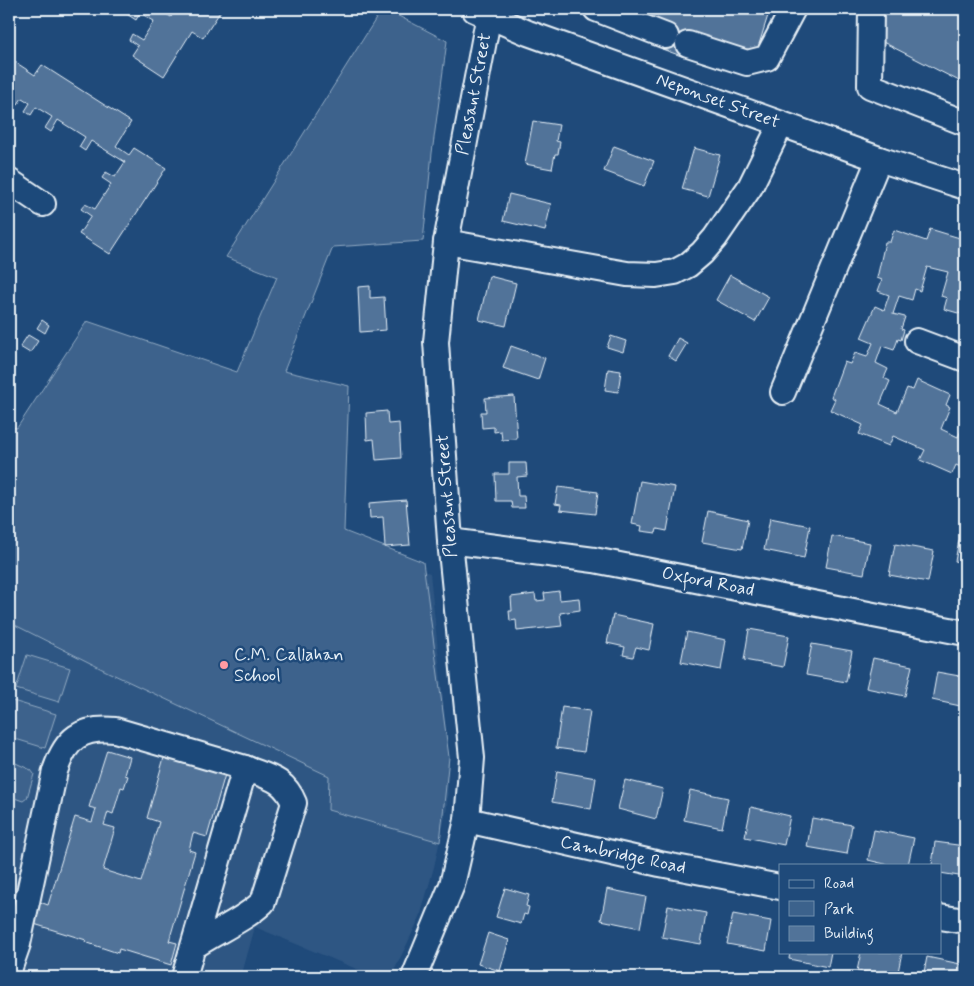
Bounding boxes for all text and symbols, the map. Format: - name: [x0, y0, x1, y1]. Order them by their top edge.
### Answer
- street label: Pleasant Street: [450, 31, 498, 157]
- street label: Neponset Street: [653, 68, 783, 134]
- street label: Pleasant Street: [431, 433, 463, 559]
- street label: Oxford Road: [659, 561, 756, 605]
- place label: C.M. Callahan School: [234, 643, 344, 688]
- marker: C.M. Callahan School: [218, 659, 230, 671]
- street label: Cambridge Road: [558, 830, 688, 881]
- legend: [779, 864, 942, 954]
- text: Road: [824, 874, 854, 894]
- text: Park: [824, 900, 854, 920]
- text: Building: [824, 924, 874, 945]

